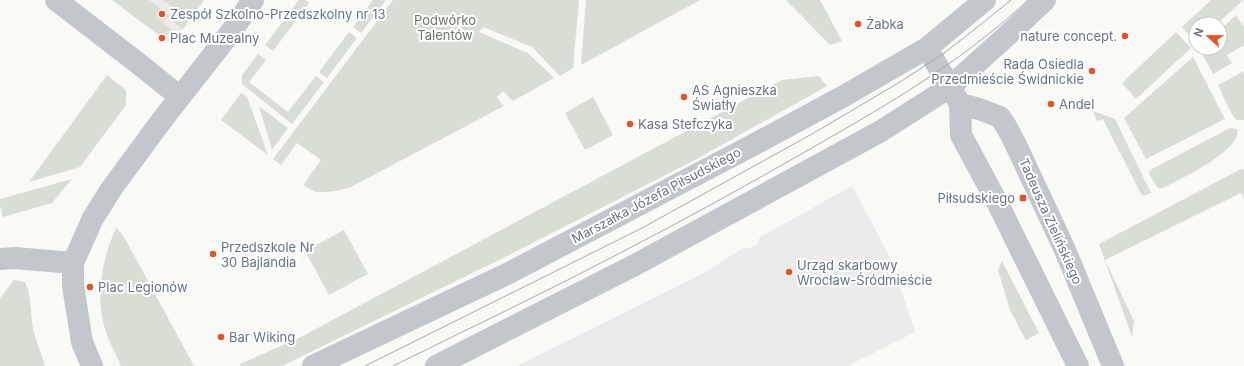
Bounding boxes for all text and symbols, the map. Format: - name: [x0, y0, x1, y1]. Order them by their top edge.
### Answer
- place label: Zespół Szkolno-Przedszkolny nr 13: [170, 6, 386, 22]
- marker: Zespół Szkolno-Przedszkolny nr 13: [157, 9, 167, 19]
- park label: Podwórko Talentów: [414, 12, 476, 43]
- place label: Żabka: [866, 16, 904, 32]
- north arrow: [1188, 16, 1228, 56]
- marker: Żabka: [853, 19, 863, 29]
- text: N: [1191, 26, 1207, 39]
- place label: nature concept.: [1020, 28, 1117, 44]
- place label: Plac Muzealny: [170, 30, 259, 46]
- marker: nature concept.: [1120, 31, 1130, 41]
- marker: Plac Muzealny: [157, 33, 167, 43]
- place label: Rada Osiedla Przedmieście Świdnickie: [931, 56, 1084, 87]
- marker: Rada Osiedla Przedmieście Świdnickie: [1087, 66, 1097, 76]
- place label: AS Agnieszka Światły: [692, 82, 777, 113]
- marker: AS Agnieszka Światły: [679, 92, 689, 102]
- place label: Andel: [1059, 96, 1094, 112]
- marker: Andel: [1046, 99, 1056, 109]
- place label: Kasa Stefczyka: [638, 116, 733, 132]
- marker: Kasa Stefczyka: [625, 119, 635, 129]
- street label: Marszałka Józefa Piłsudskiego: [569, 143, 743, 246]
- street label: Tadeusza Zielińskiego: [1016, 155, 1086, 287]
- place label: Piłsudskiego: [937, 190, 1015, 206]
- marker: Piłsudskiego: [1018, 193, 1028, 203]
- place label: Przedszkole Nr 30 Bajlandia: [221, 239, 315, 270]
- marker: Przedszkole Nr 30 Bajlandia: [208, 249, 218, 259]
- place label: Urząd skarbowy Wrocław-Śródmieście: [797, 257, 932, 288]
- marker: Urząd skarbowy Wrocław-Śródmieście: [784, 267, 794, 277]
- place label: Plac Legionów: [98, 279, 188, 295]
- marker: Plac Legionów: [85, 282, 95, 292]
- place label: Bar Wiking: [229, 329, 295, 345]
- marker: Bar Wiking: [216, 332, 226, 342]

